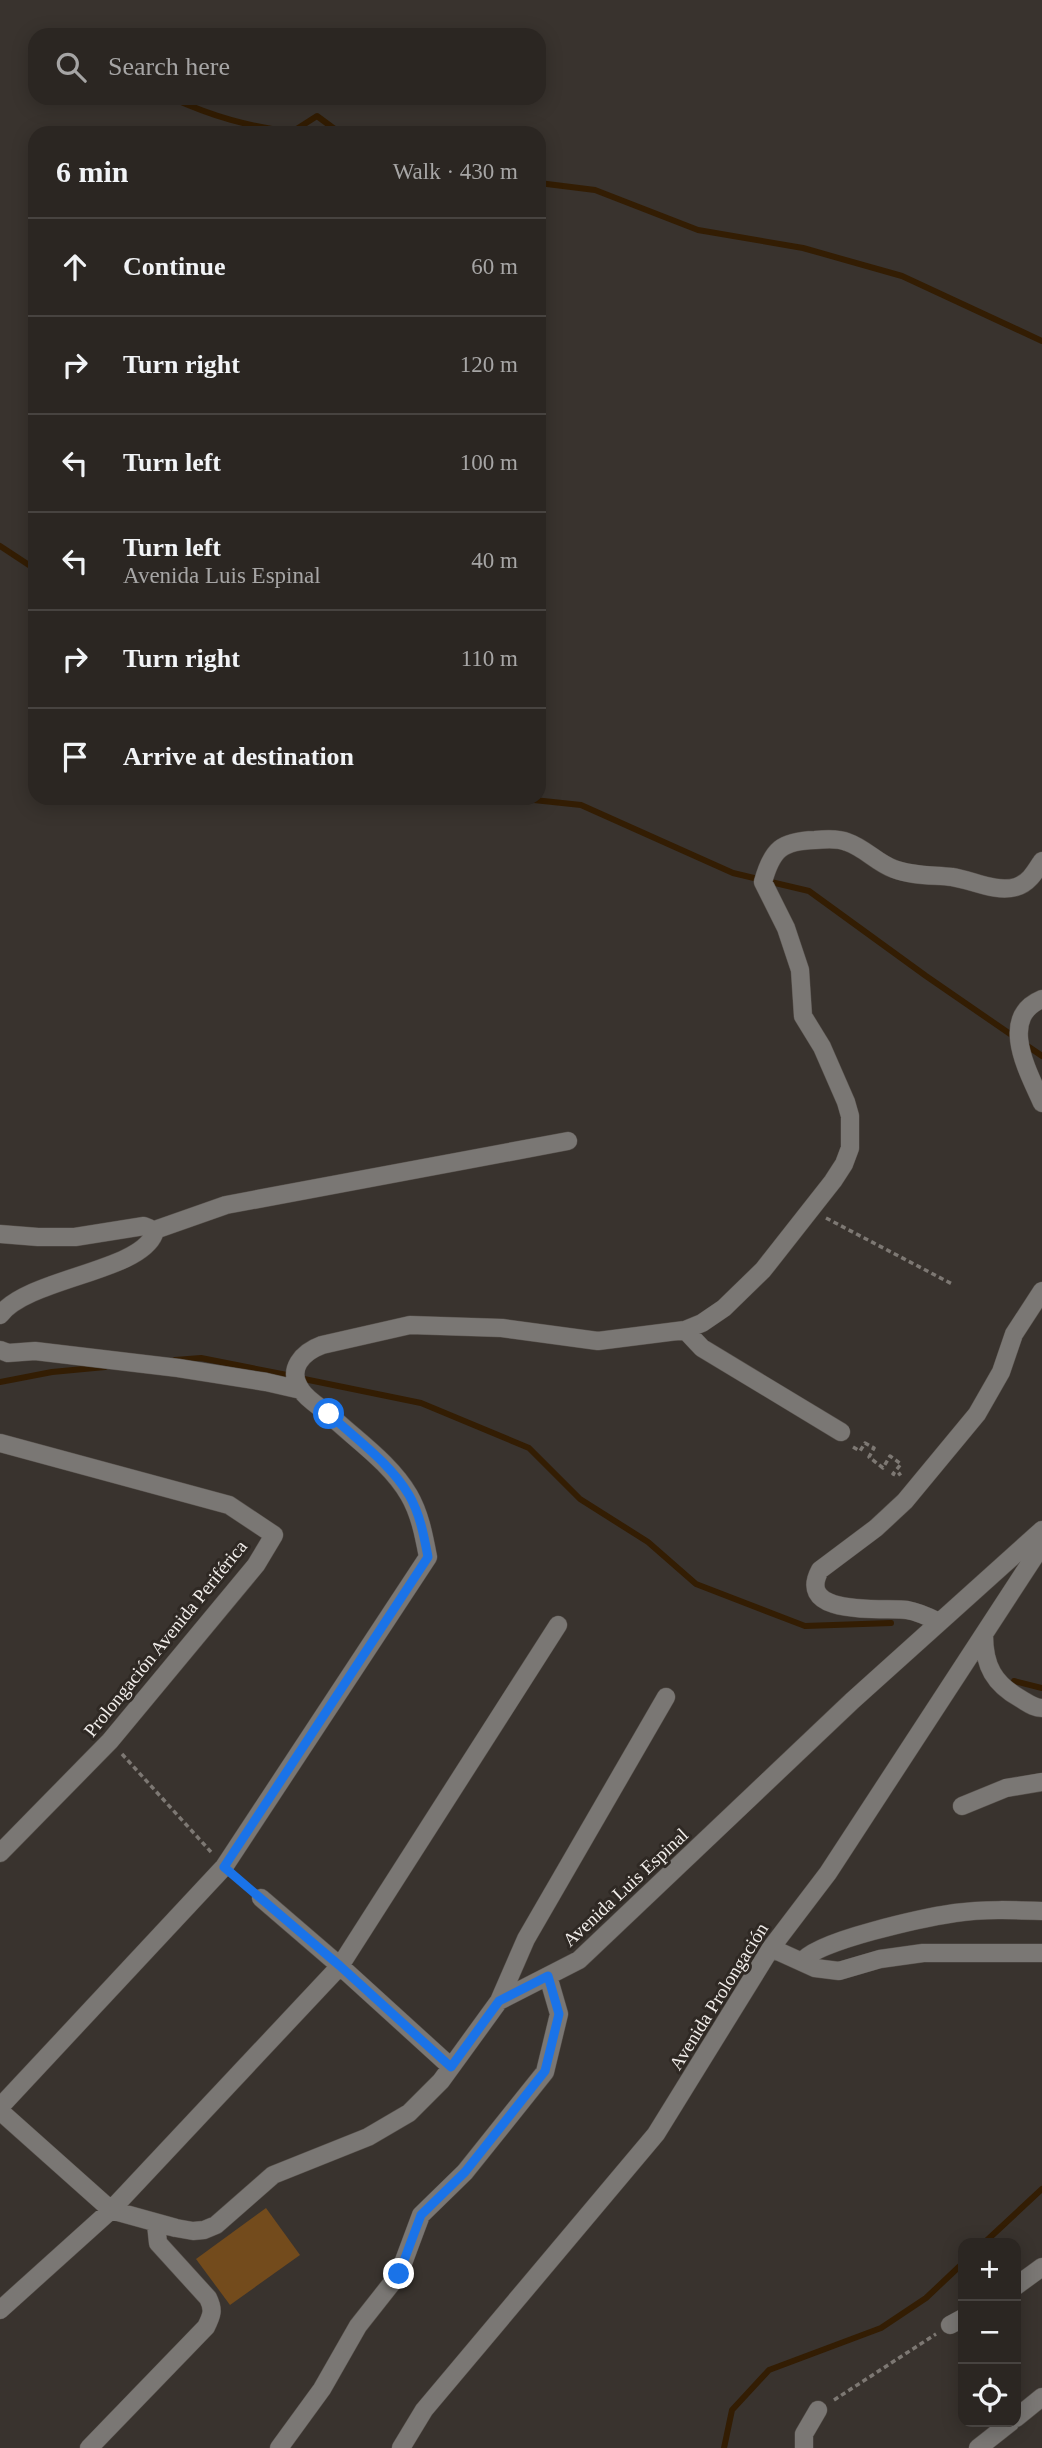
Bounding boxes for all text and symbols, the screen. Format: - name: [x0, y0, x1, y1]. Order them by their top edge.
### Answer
- search box: [28, 28, 546, 105]
- icon: search: [52, 48, 90, 86]
- text: Search here: [108, 52, 230, 81]
- text: 6 min: [56, 155, 129, 188]
- text: Walk · 430 m: [393, 159, 518, 184]
- icon: ahead: [56, 248, 94, 286]
- text: Continue: [123, 252, 226, 281]
- text: 60 m: [471, 254, 518, 279]
- icon: right: [56, 346, 94, 384]
- text: Turn right: [123, 350, 240, 379]
- text: 120 m: [460, 352, 518, 377]
- icon: left: [56, 444, 94, 482]
- text: Turn left: [123, 448, 221, 477]
- text: 100 m: [460, 450, 518, 475]
- text: Turn left: [123, 533, 221, 562]
- icon: left: [56, 542, 94, 580]
- text: 40 m: [471, 548, 518, 573]
- text: Avenida Luis Espinal: [123, 563, 321, 588]
- icon: right: [56, 640, 94, 678]
- text: Turn right: [123, 644, 240, 673]
- text: 110 m: [461, 646, 518, 671]
- icon: arrive: [56, 738, 94, 776]
- text: Arrive at destination: [123, 742, 354, 771]
- route start: [313, 1398, 344, 1429]
- street label: Prolongación Avenida Periférica: [80, 1535, 251, 1741]
- street label: Avenida Luis Espinal: [558, 1824, 692, 1951]
- street label: Avenida Prolongación: [665, 1919, 772, 2074]
- map controls: [958, 2238, 1021, 2427]
- button: +: [958, 2238, 1021, 2301]
- route end: [383, 2258, 414, 2289]
- button: −: [958, 2301, 1021, 2364]
- button: locate: [958, 2364, 1021, 2427]

